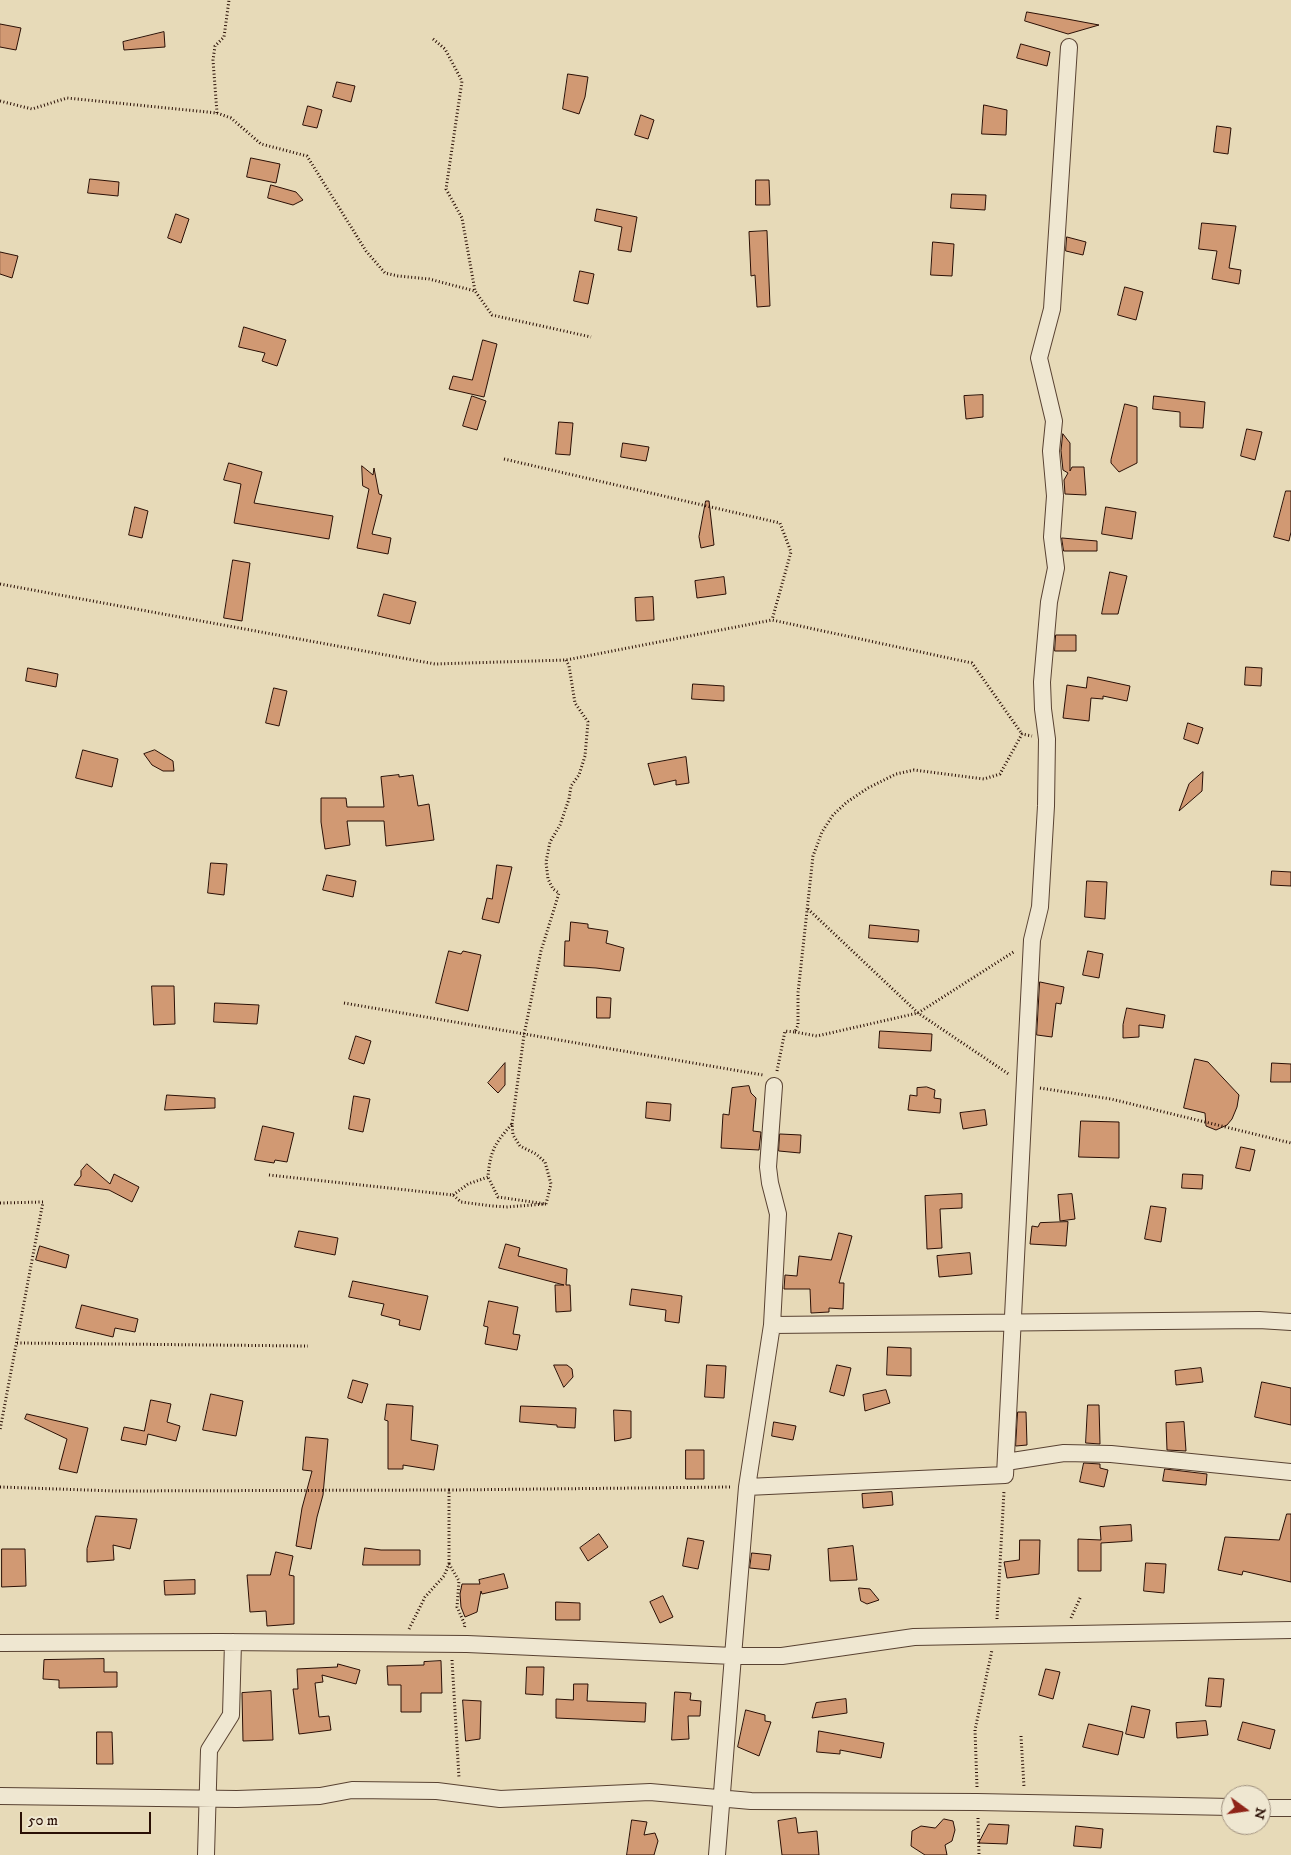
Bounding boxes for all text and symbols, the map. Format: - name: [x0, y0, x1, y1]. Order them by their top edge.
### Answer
- north arrow: [1221, 1785, 1271, 1835]
- scale bar: [22, 1802, 154, 1834]
- text: N: [1249, 1806, 1270, 1821]
- text: 50 m: [28, 1811, 58, 1830]

